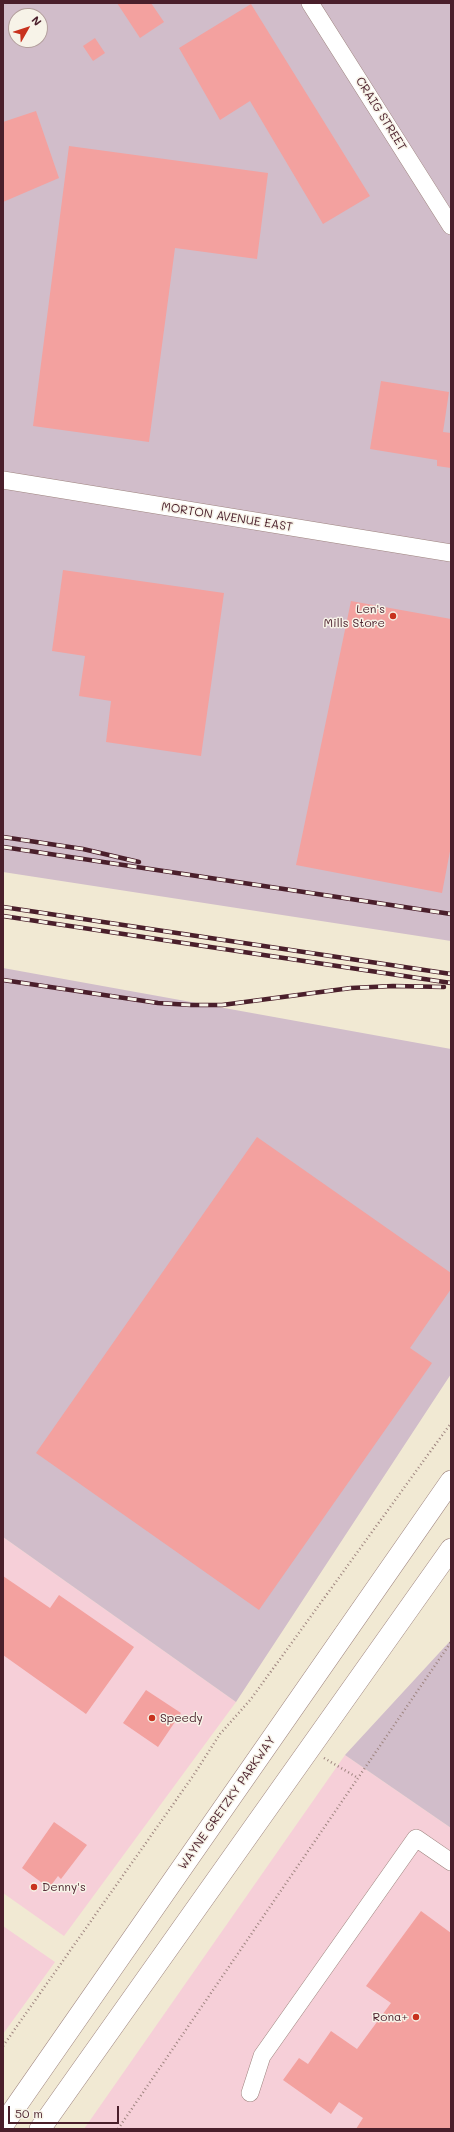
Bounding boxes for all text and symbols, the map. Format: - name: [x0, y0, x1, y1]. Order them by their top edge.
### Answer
- north arrow: [8, 8, 48, 48]
- text: N: [28, 13, 45, 29]
- street label: CRAIG STREET: [353, 75, 409, 153]
- street label: MORTON AVENUE EAST: [160, 499, 294, 535]
- place label: Len's Mills Store: [323, 602, 385, 630]
- marker: Len's Mills Store: [388, 611, 398, 621]
- place label: Speedy: [160, 1711, 203, 1725]
- marker: Speedy: [147, 1713, 157, 1723]
- street label: WAYNE GRETZKY PARKWAY: [175, 1733, 279, 1873]
- place label: Denny's: [42, 1880, 86, 1894]
- marker: Denny's: [29, 1882, 39, 1892]
- place label: Rona+: [373, 2010, 408, 2024]
- marker: Rona+: [411, 2012, 421, 2022]
- scale bar: [10, 2098, 121, 2124]
- text: 50 m: [15, 2105, 43, 2121]

